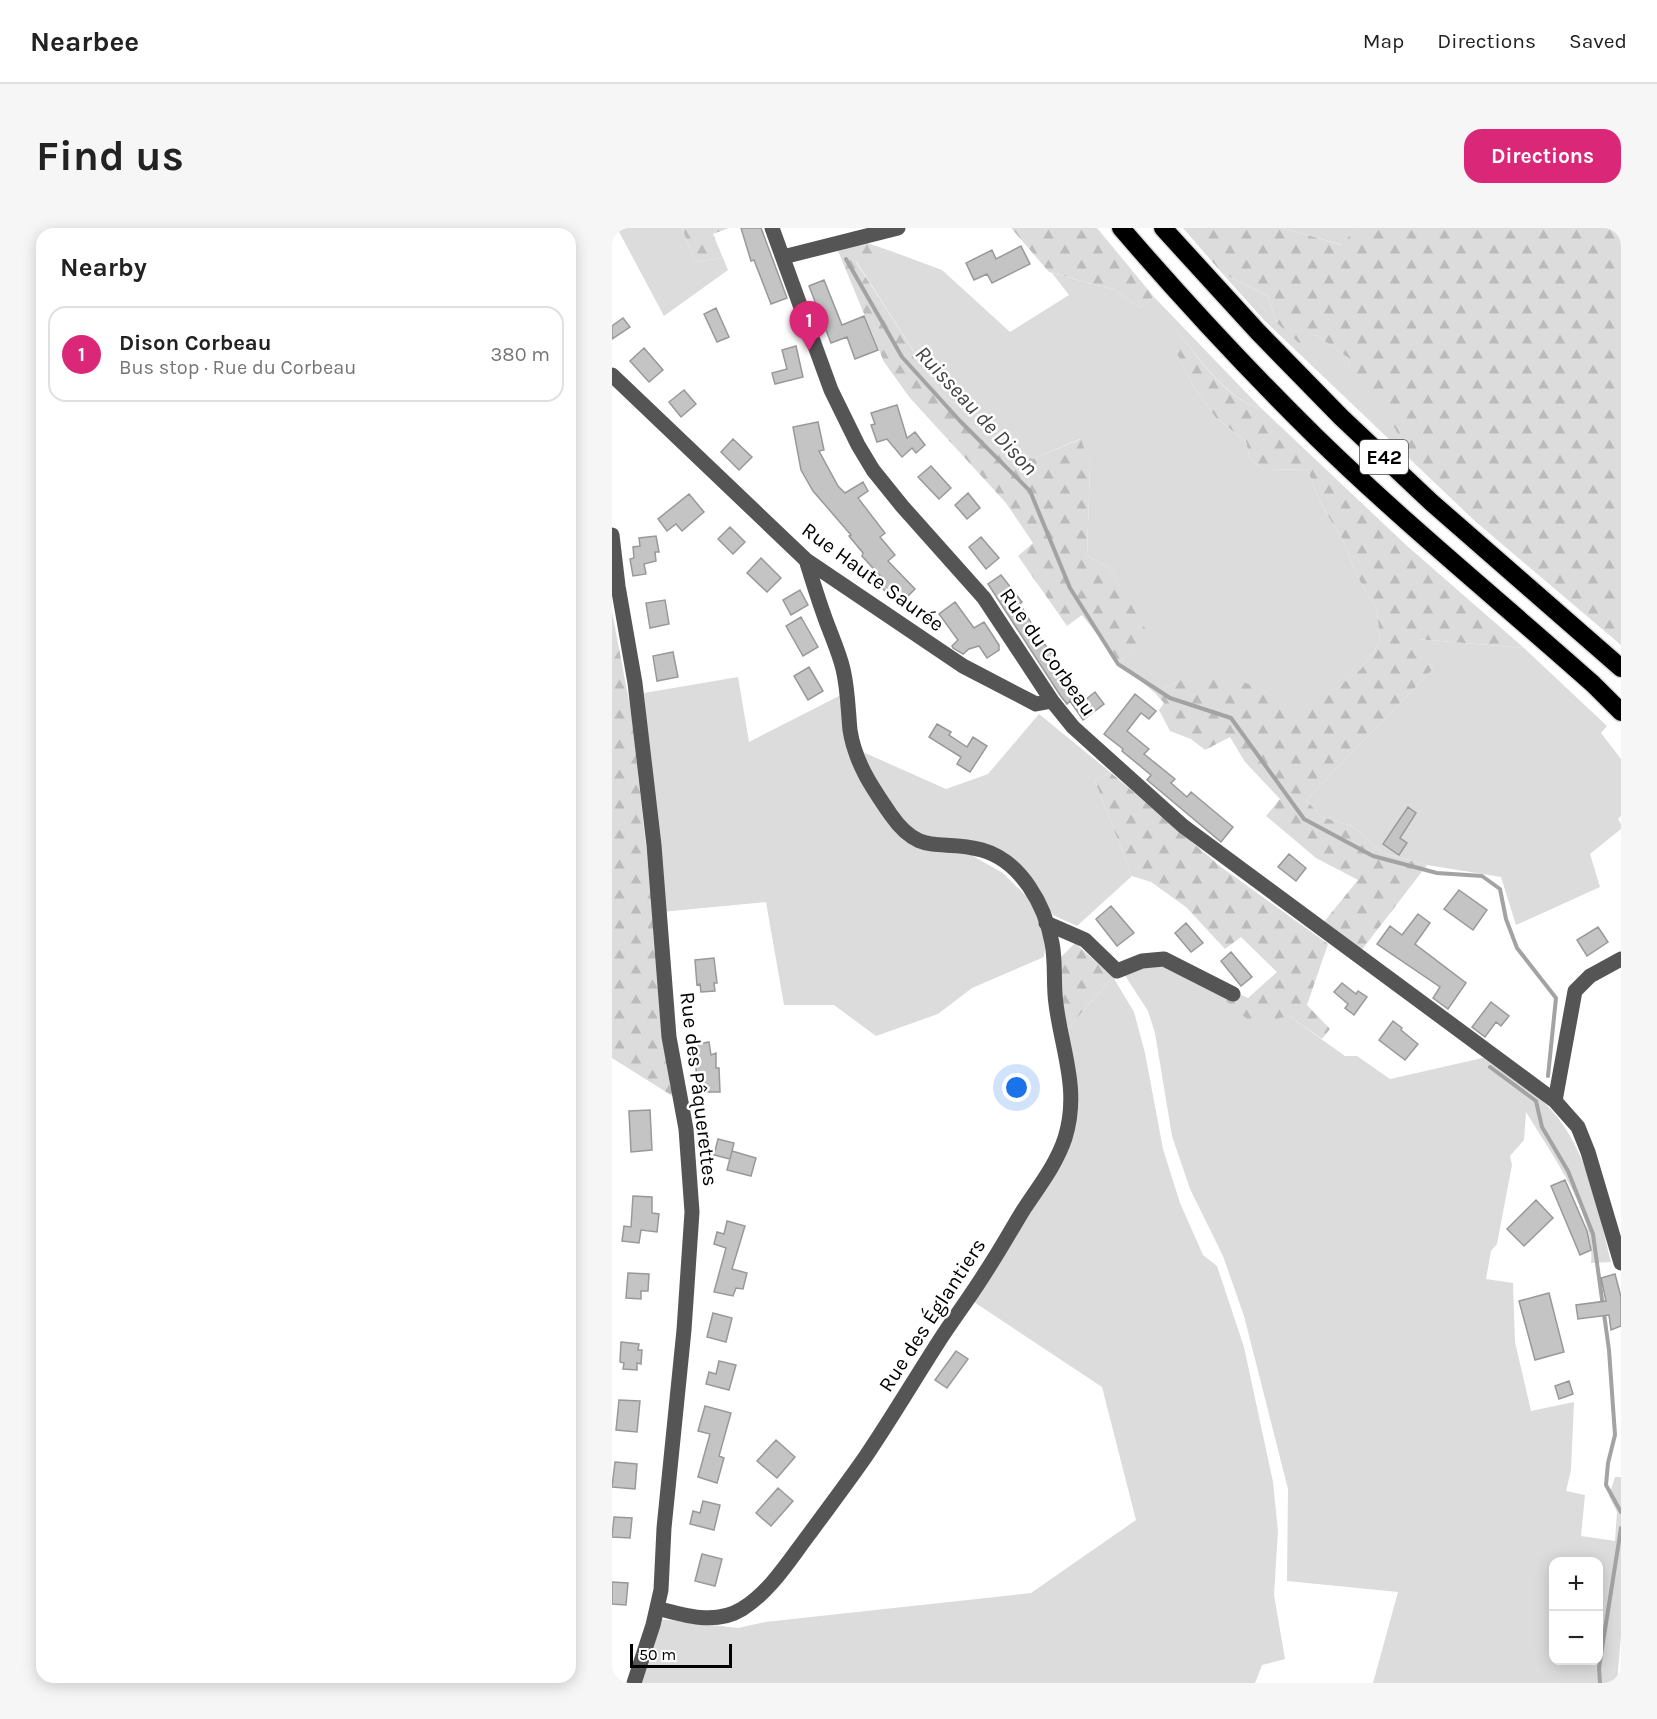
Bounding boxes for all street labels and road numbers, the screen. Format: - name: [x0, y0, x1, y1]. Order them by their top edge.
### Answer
- road number: E42: [1360, 440, 1408, 474]
- street label: Rue Haute Saurée: [797, 517, 949, 637]
- street label: Rue du Corbeau: [995, 583, 1101, 721]
- street label: Rue des Pâquerettes: [675, 990, 723, 1188]
- street label: Rue des Églantiers: [873, 1234, 991, 1396]

